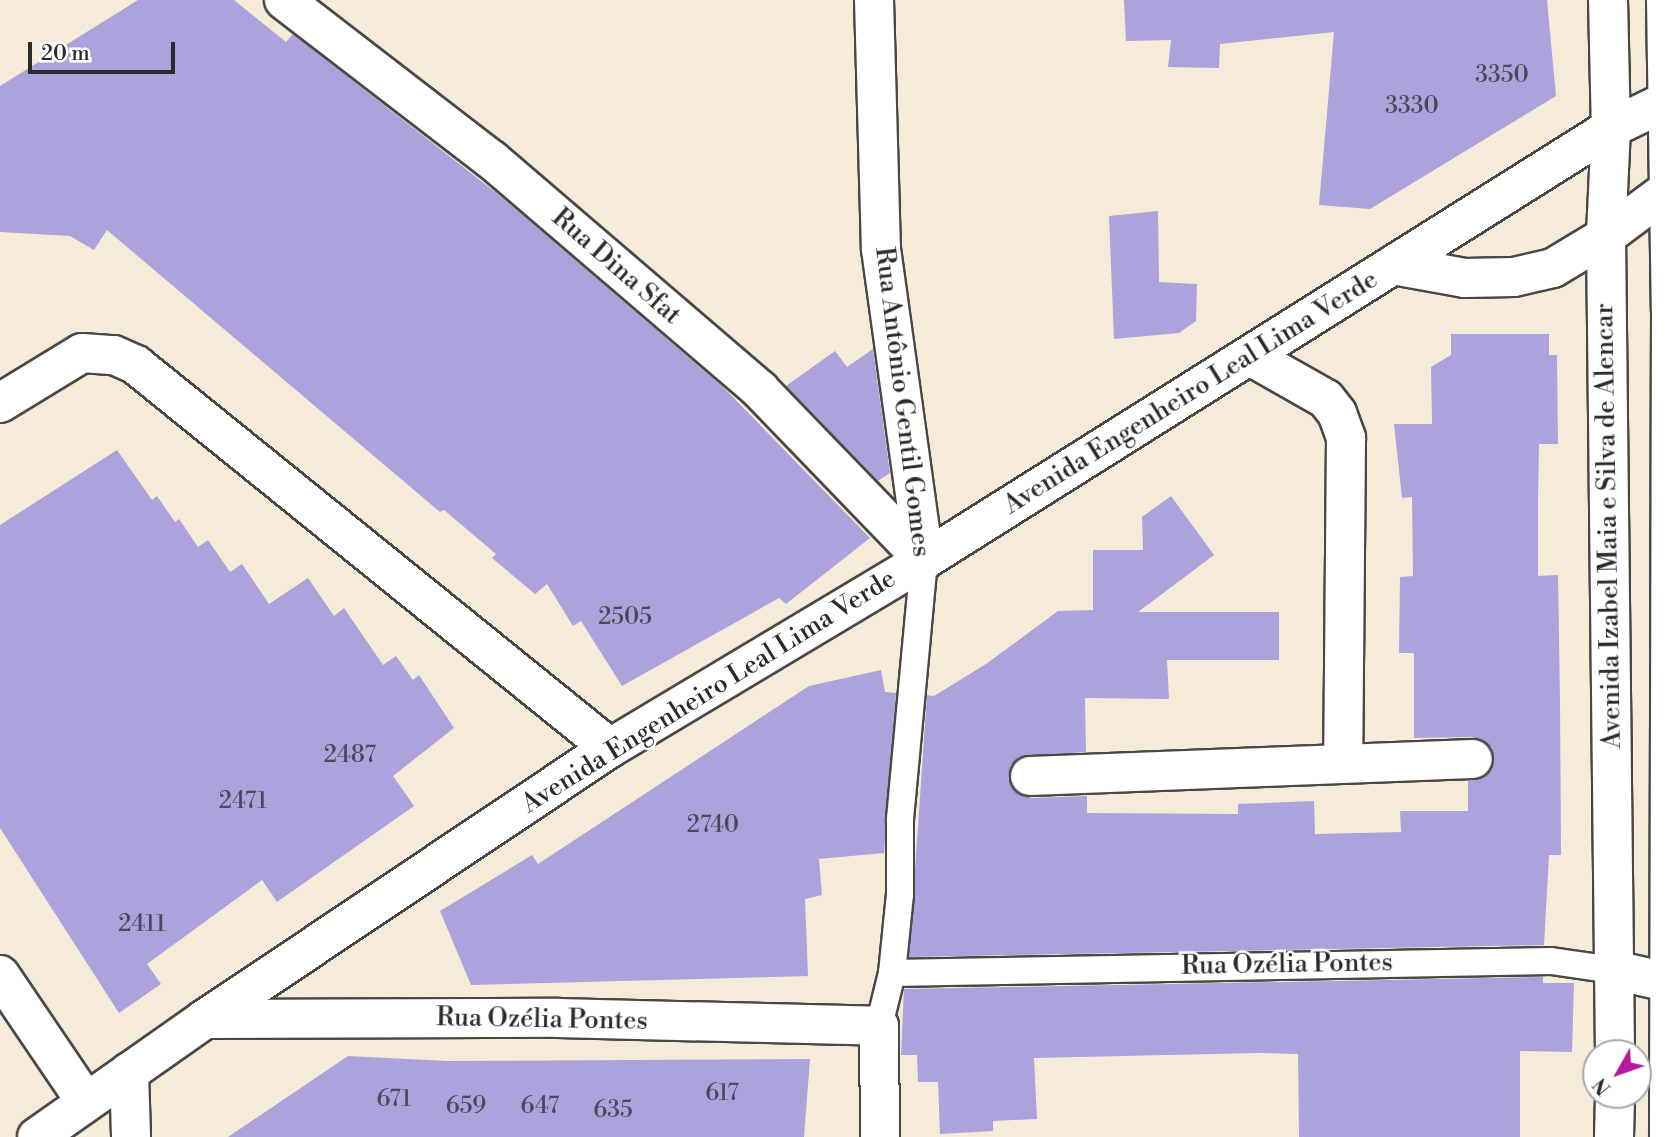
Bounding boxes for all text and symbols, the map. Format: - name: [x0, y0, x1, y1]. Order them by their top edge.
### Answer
- scale bar: [32, 28, 178, 72]
- text: 20 m: [41, 41, 90, 67]
- house number: 3350: [1475, 61, 1529, 89]
- house number: 3330: [1385, 92, 1439, 120]
- street label: Rua Dina Sfat: [545, 202, 687, 332]
- street label: Rua Antônio Gentil Gomes: [868, 245, 936, 559]
- street label: Avenida Engenheiro Leal Lima Verde: [998, 265, 1384, 521]
- street label: Avenida Izabel Maia e Silva de Alencar: [1590, 303, 1628, 749]
- street label: Avenida Engenheiro Leal Lima Verde: [516, 564, 902, 820]
- house number: 2505: [598, 603, 652, 631]
- house number: 2487: [324, 741, 376, 769]
- house number: 2471: [219, 787, 267, 815]
- house number: 2740: [687, 811, 739, 839]
- house number: 2411: [118, 910, 166, 938]
- street label: Rua Ozélia Pontes: [1181, 948, 1393, 982]
- street label: Rua Ozélia Pontes: [436, 1003, 648, 1037]
- north arrow: [1582, 1039, 1652, 1109]
- text: N: [1588, 1073, 1616, 1100]
- house number: 617: [705, 1079, 739, 1107]
- house number: 671: [376, 1085, 412, 1113]
- house number: 659: [446, 1092, 486, 1120]
- house number: 647: [521, 1092, 559, 1120]
- house number: 635: [593, 1096, 633, 1124]

